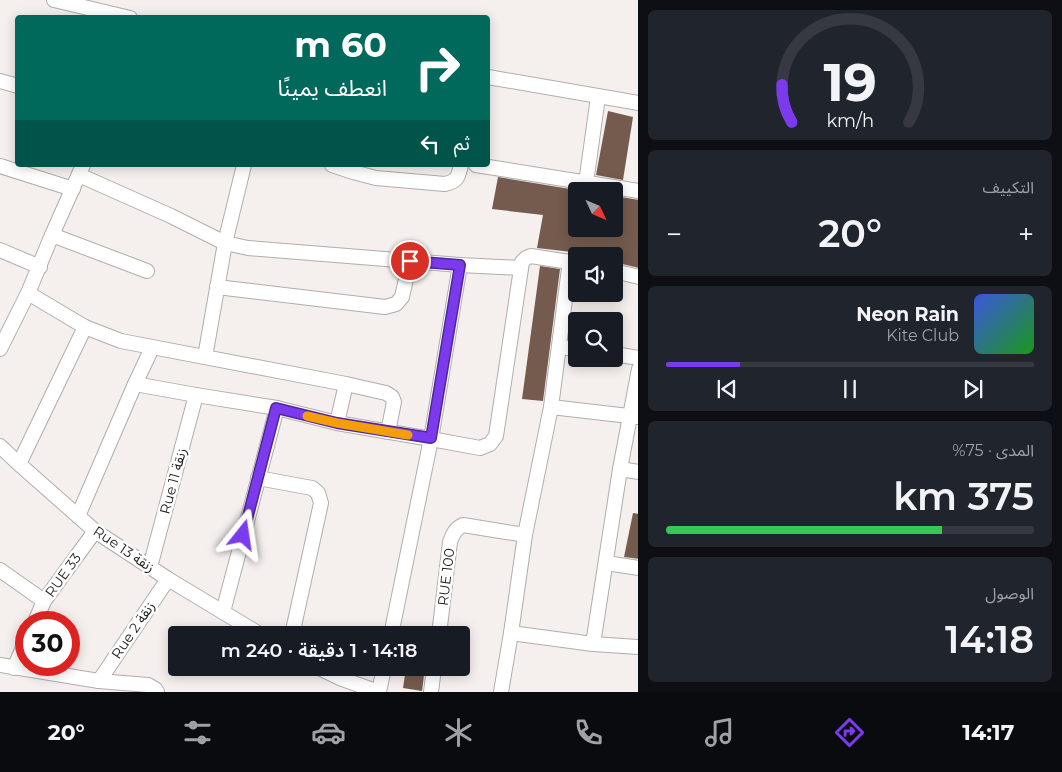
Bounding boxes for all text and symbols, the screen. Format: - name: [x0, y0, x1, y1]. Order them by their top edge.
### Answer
- text: 60 m: [294, 23, 387, 66]
- icon: right: [405, 35, 470, 100]
- text: 19: [823, 51, 877, 114]
- text: انعطف يمينًا: [277, 75, 387, 102]
- text: km/h: [826, 110, 874, 131]
- icon: left: [416, 130, 444, 158]
- text: ثم: [454, 132, 470, 155]
- text: التكييف: [982, 178, 1034, 197]
- north arrow: [568, 182, 622, 238]
- map controls: [568, 182, 623, 367]
- text: 20°: [818, 210, 882, 257]
- text: −: [666, 217, 682, 251]
- text: +: [1018, 217, 1034, 251]
- pin: [389, 240, 431, 282]
- icon: arrive: [396, 247, 424, 275]
- button: sound: [568, 247, 623, 302]
- text: Neon Rain: [856, 303, 959, 326]
- button: search: [568, 312, 623, 367]
- text: Kite Club: [886, 326, 959, 345]
- icon: previous: [713, 375, 741, 403]
- icon: pause: [836, 375, 864, 403]
- icon: next: [959, 375, 987, 403]
- text: المدى · 75%: [952, 441, 1034, 460]
- street label: Rue 11 زنقة: [156, 446, 190, 516]
- text: 375 km: [893, 473, 1034, 520]
- position arrow: [216, 508, 268, 560]
- street label: Rue 13 زنقة: [90, 522, 158, 576]
- street label: RUE 100: [434, 547, 458, 607]
- street label: RUE 33: [41, 549, 85, 601]
- text: الوصول: [985, 584, 1034, 603]
- street label: Rue 2 زنقة: [107, 598, 159, 662]
- speed limit sign: 30: [15, 611, 80, 676]
- text: 14:18: [945, 616, 1034, 663]
- text: 14:18 · 1 دقيقة · 240 m: [221, 639, 417, 662]
- icon: filters: [180, 715, 215, 750]
- icon: car: [311, 715, 346, 750]
- icon: climate: [441, 715, 476, 750]
- icon: phone: [571, 715, 606, 750]
- icon: music: [702, 715, 737, 750]
- icon: directions: [832, 715, 867, 750]
- text: 20°: [48, 719, 85, 746]
- text: 14:17: [962, 719, 1014, 746]

